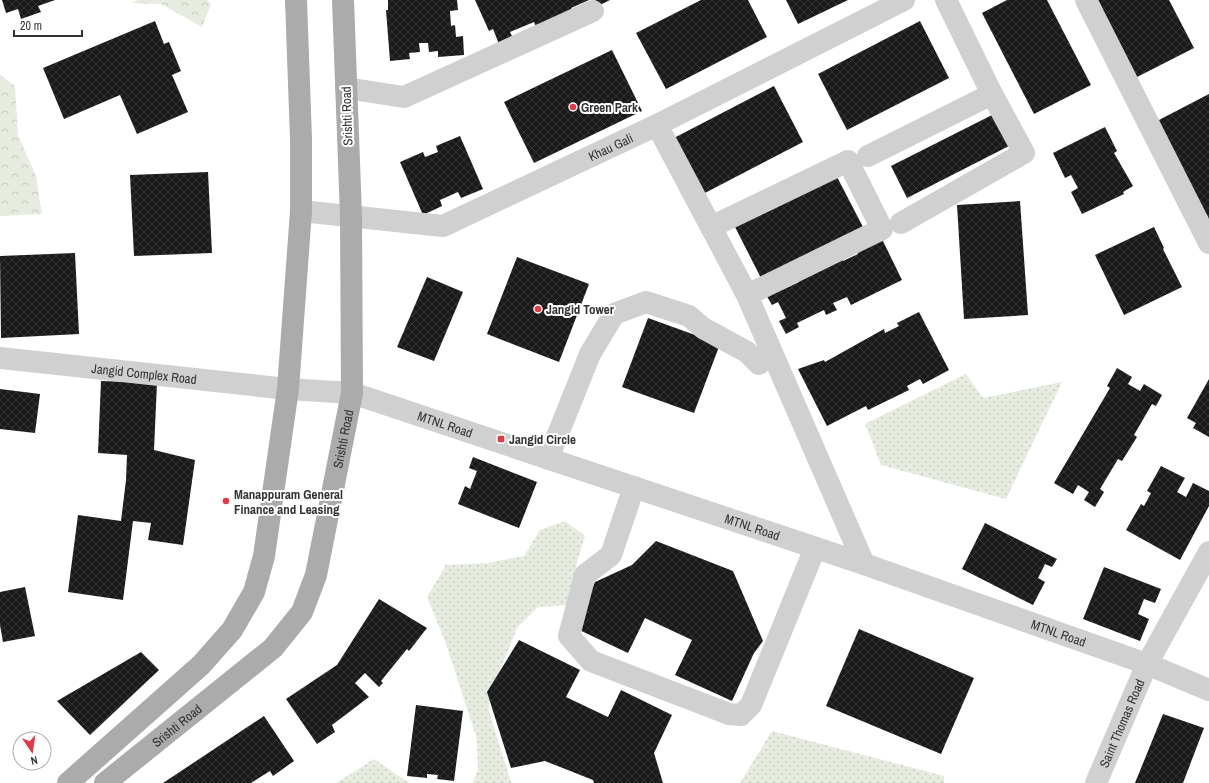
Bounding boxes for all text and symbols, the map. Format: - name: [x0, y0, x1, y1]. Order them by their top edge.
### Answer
- scale bar: [14, 12, 82, 38]
- text: 20 m: [20, 18, 42, 34]
- street label: Srishti Road: [337, 86, 357, 146]
- place label: Green Park: [581, 99, 638, 116]
- marker: Green Park: [568, 102, 578, 112]
- street label: Khau Gali: [585, 129, 636, 165]
- place label: Jangid Tower: [546, 301, 615, 318]
- marker: Jangid Tower: [533, 304, 543, 314]
- street label: Jangid Complex Road: [91, 359, 198, 388]
- street label: MTNL Road: [415, 407, 475, 441]
- street label: Srishti Road: [329, 408, 357, 470]
- place label: Jangid Circle: [509, 431, 576, 448]
- marker: Jangid Circle: [496, 434, 506, 444]
- place label: Manappuram General Finance and Leasing: [234, 486, 343, 518]
- marker: Manappuram General Finance and Leasing: [221, 496, 231, 506]
- street label: MTNL Road: [723, 510, 782, 544]
- street label: MTNL Road: [1029, 615, 1088, 650]
- street label: Saint Thomas Road: [1095, 676, 1148, 770]
- street label: Srishti Road: [148, 700, 205, 751]
- north arrow: [12, 731, 52, 771]
- text: N: [30, 753, 39, 768]

